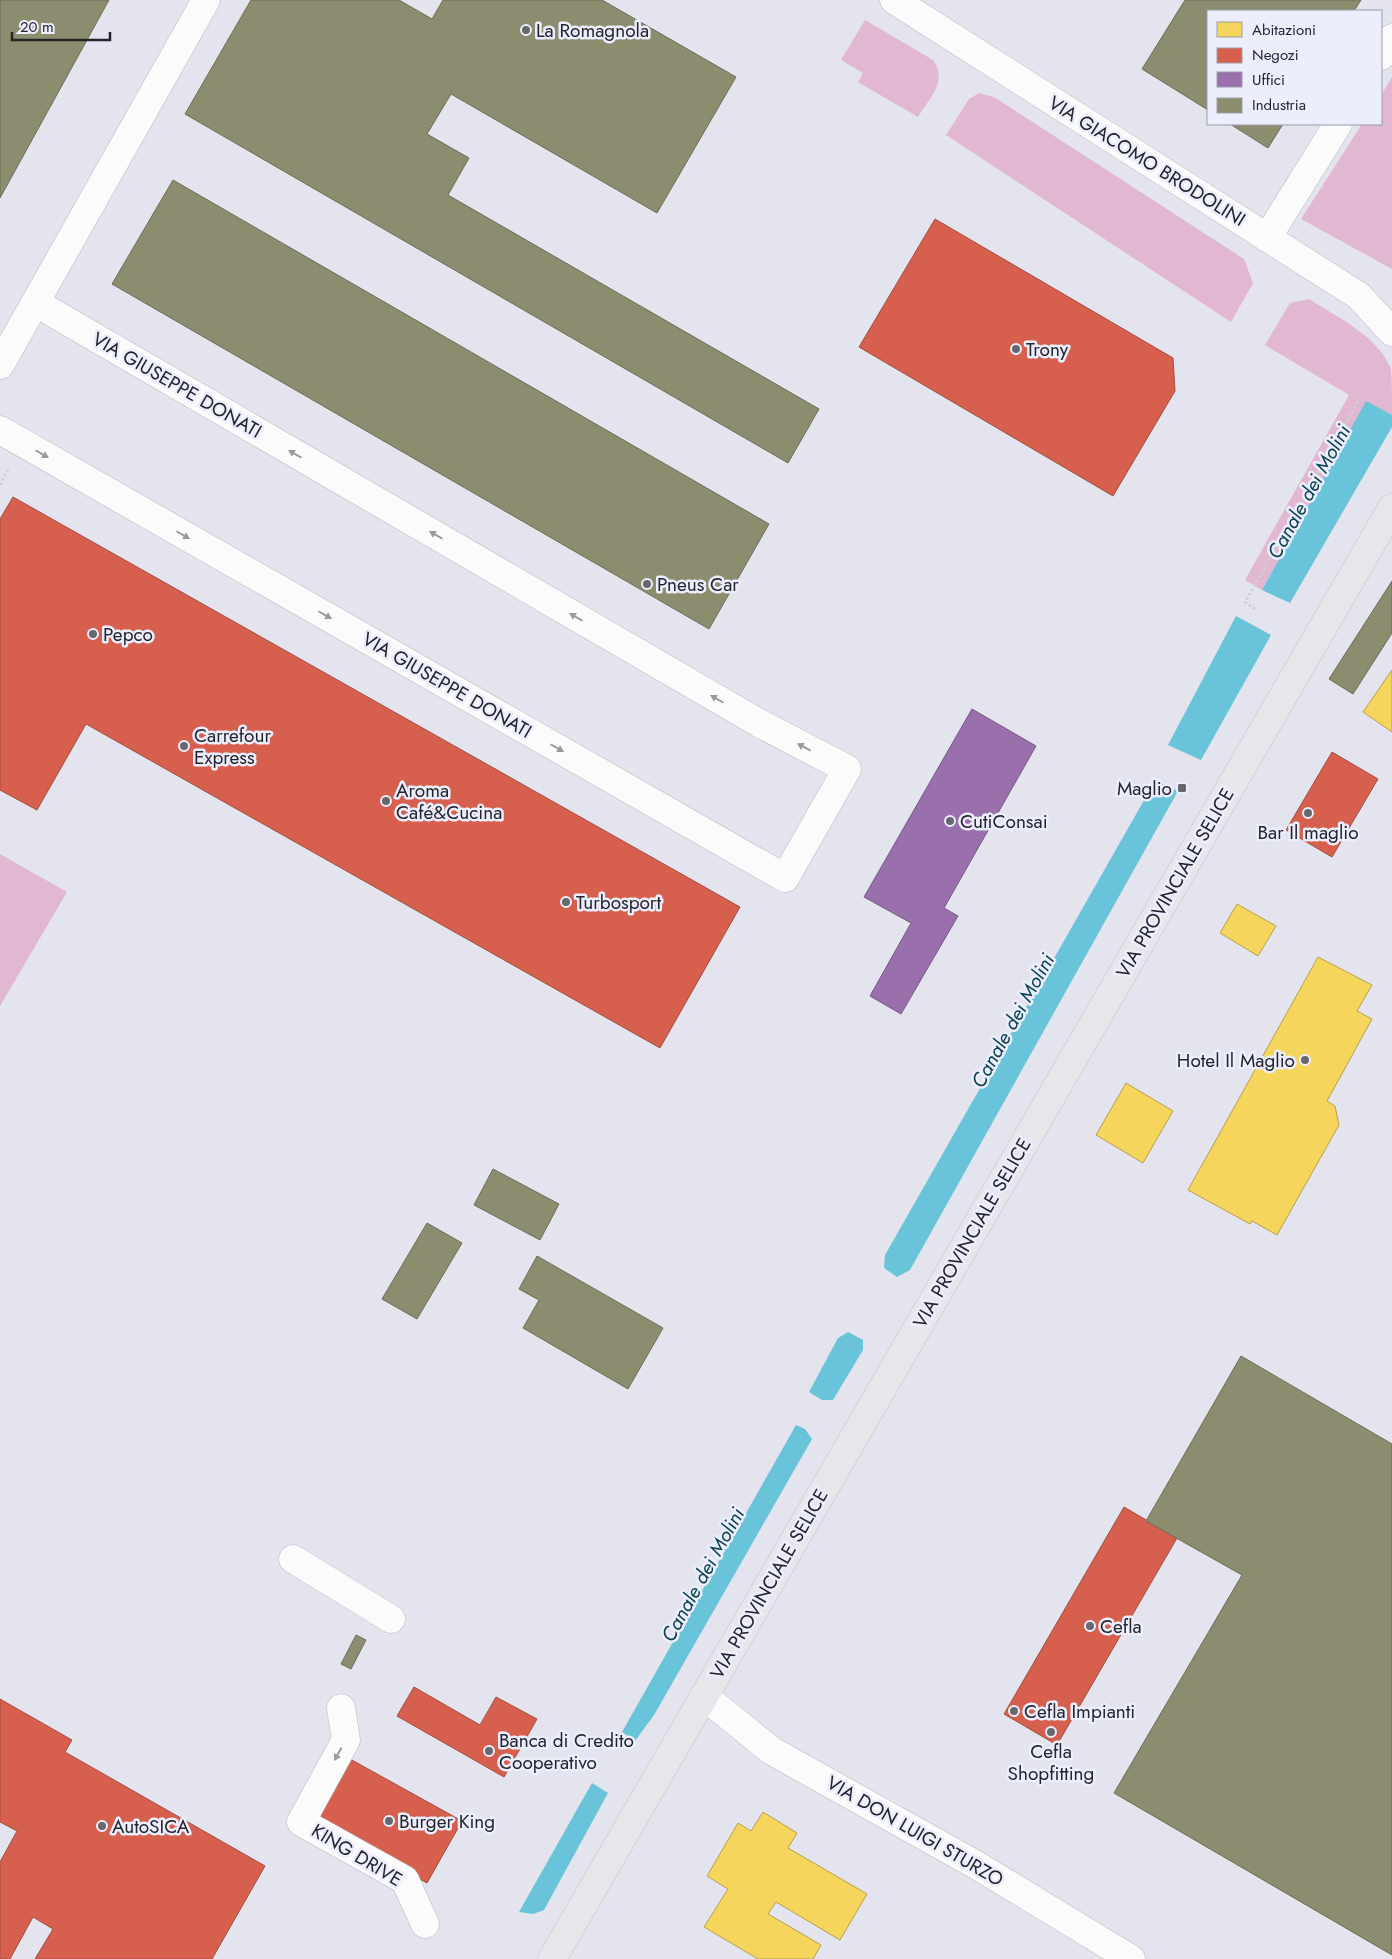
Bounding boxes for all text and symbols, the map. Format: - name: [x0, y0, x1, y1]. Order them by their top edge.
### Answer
- scale bar: [12, 10, 110, 42]
- legend: [1207, 10, 1382, 125]
- text: 20 m: [20, 16, 54, 38]
- place label: La Romagnola: [536, 17, 649, 44]
- text: Abitazioni: [1252, 19, 1316, 41]
- marker: La Romagnola: [520, 24, 532, 36]
- text: Negozi: [1252, 44, 1299, 66]
- text: Uffici: [1252, 69, 1285, 91]
- street label: VIA GIACOMO BRODOLINI: [1043, 89, 1251, 233]
- text: Industria: [1252, 94, 1306, 116]
- street label: VIA GIUSEPPE DONATI: [87, 325, 267, 445]
- place label: Trony: [1026, 336, 1069, 363]
- marker: Trony: [1010, 343, 1022, 355]
- water label: Canale dei Molini: [1260, 419, 1358, 564]
- one-way arrow: [289, 449, 302, 458]
- one-way arrow: [36, 450, 49, 459]
- one-way arrow: [176, 531, 191, 539]
- one-way arrow: [429, 531, 442, 540]
- place label: Pneus Car: [657, 571, 739, 598]
- marker: Pneus Car: [641, 578, 653, 590]
- one-way arrow: [318, 611, 331, 620]
- one-way arrow: [569, 613, 584, 621]
- place label: Pepco: [103, 621, 153, 648]
- street label: VIA GIUSEPPE DONATI: [357, 625, 537, 745]
- marker: Pepco: [87, 628, 99, 640]
- one-way arrow: [710, 694, 723, 703]
- place label: Carrefour Express: [194, 722, 271, 771]
- marker: Carrefour Express: [178, 740, 190, 752]
- one-way arrow: [797, 743, 811, 751]
- one-way arrow: [550, 744, 564, 752]
- place label: Maglio: [1117, 775, 1172, 802]
- place label: Aroma Café&Cucina: [396, 777, 502, 826]
- marker: Maglio: [1176, 782, 1188, 794]
- street label: VIA PROVINCIALE SELICE: [1109, 783, 1241, 983]
- marker: Aroma Café&Cucina: [380, 795, 392, 807]
- marker: Bar Il maglio: [1302, 807, 1314, 819]
- place label: CutiConsai: [960, 808, 1048, 835]
- marker: CutiConsai: [944, 815, 956, 827]
- place label: Bar Il maglio: [1257, 819, 1359, 846]
- place label: Turbosport: [576, 889, 661, 916]
- marker: Turbosport: [560, 896, 572, 908]
- water label: Canale dei Molini: [964, 948, 1062, 1093]
- place label: Hotel Il Maglio: [1177, 1047, 1295, 1074]
- marker: Hotel Il Maglio: [1299, 1054, 1311, 1066]
- street label: VIA PROVINCIALE SELICE: [906, 1133, 1038, 1333]
- street label: VIA PROVINCIALE SELICE: [703, 1484, 835, 1684]
- water label: Canale dei Molini: [654, 1502, 752, 1647]
- place label: Cefla: [1100, 1613, 1142, 1640]
- marker: Cefla: [1084, 1620, 1096, 1632]
- place label: Cefla Impianti: [1024, 1698, 1135, 1725]
- marker: Cefla Impianti: [1008, 1705, 1020, 1717]
- marker: Cefla Shopfitting: [1045, 1726, 1057, 1738]
- place label: Banca di Credito Cooperativo: [499, 1727, 634, 1776]
- place label: Cefla Shopfitting: [1008, 1738, 1094, 1787]
- marker: Banca di Credito Cooperativo: [483, 1745, 495, 1757]
- one-way arrow: [334, 1747, 342, 1762]
- street label: VIA DON LUIGI STURZO: [822, 1769, 1008, 1893]
- place label: Burger King: [399, 1808, 495, 1835]
- place label: AutoSICA: [112, 1813, 190, 1840]
- marker: Burger King: [383, 1815, 395, 1827]
- street label: KING DRIVE: [306, 1817, 408, 1893]
- marker: AutoSICA: [96, 1820, 108, 1832]

